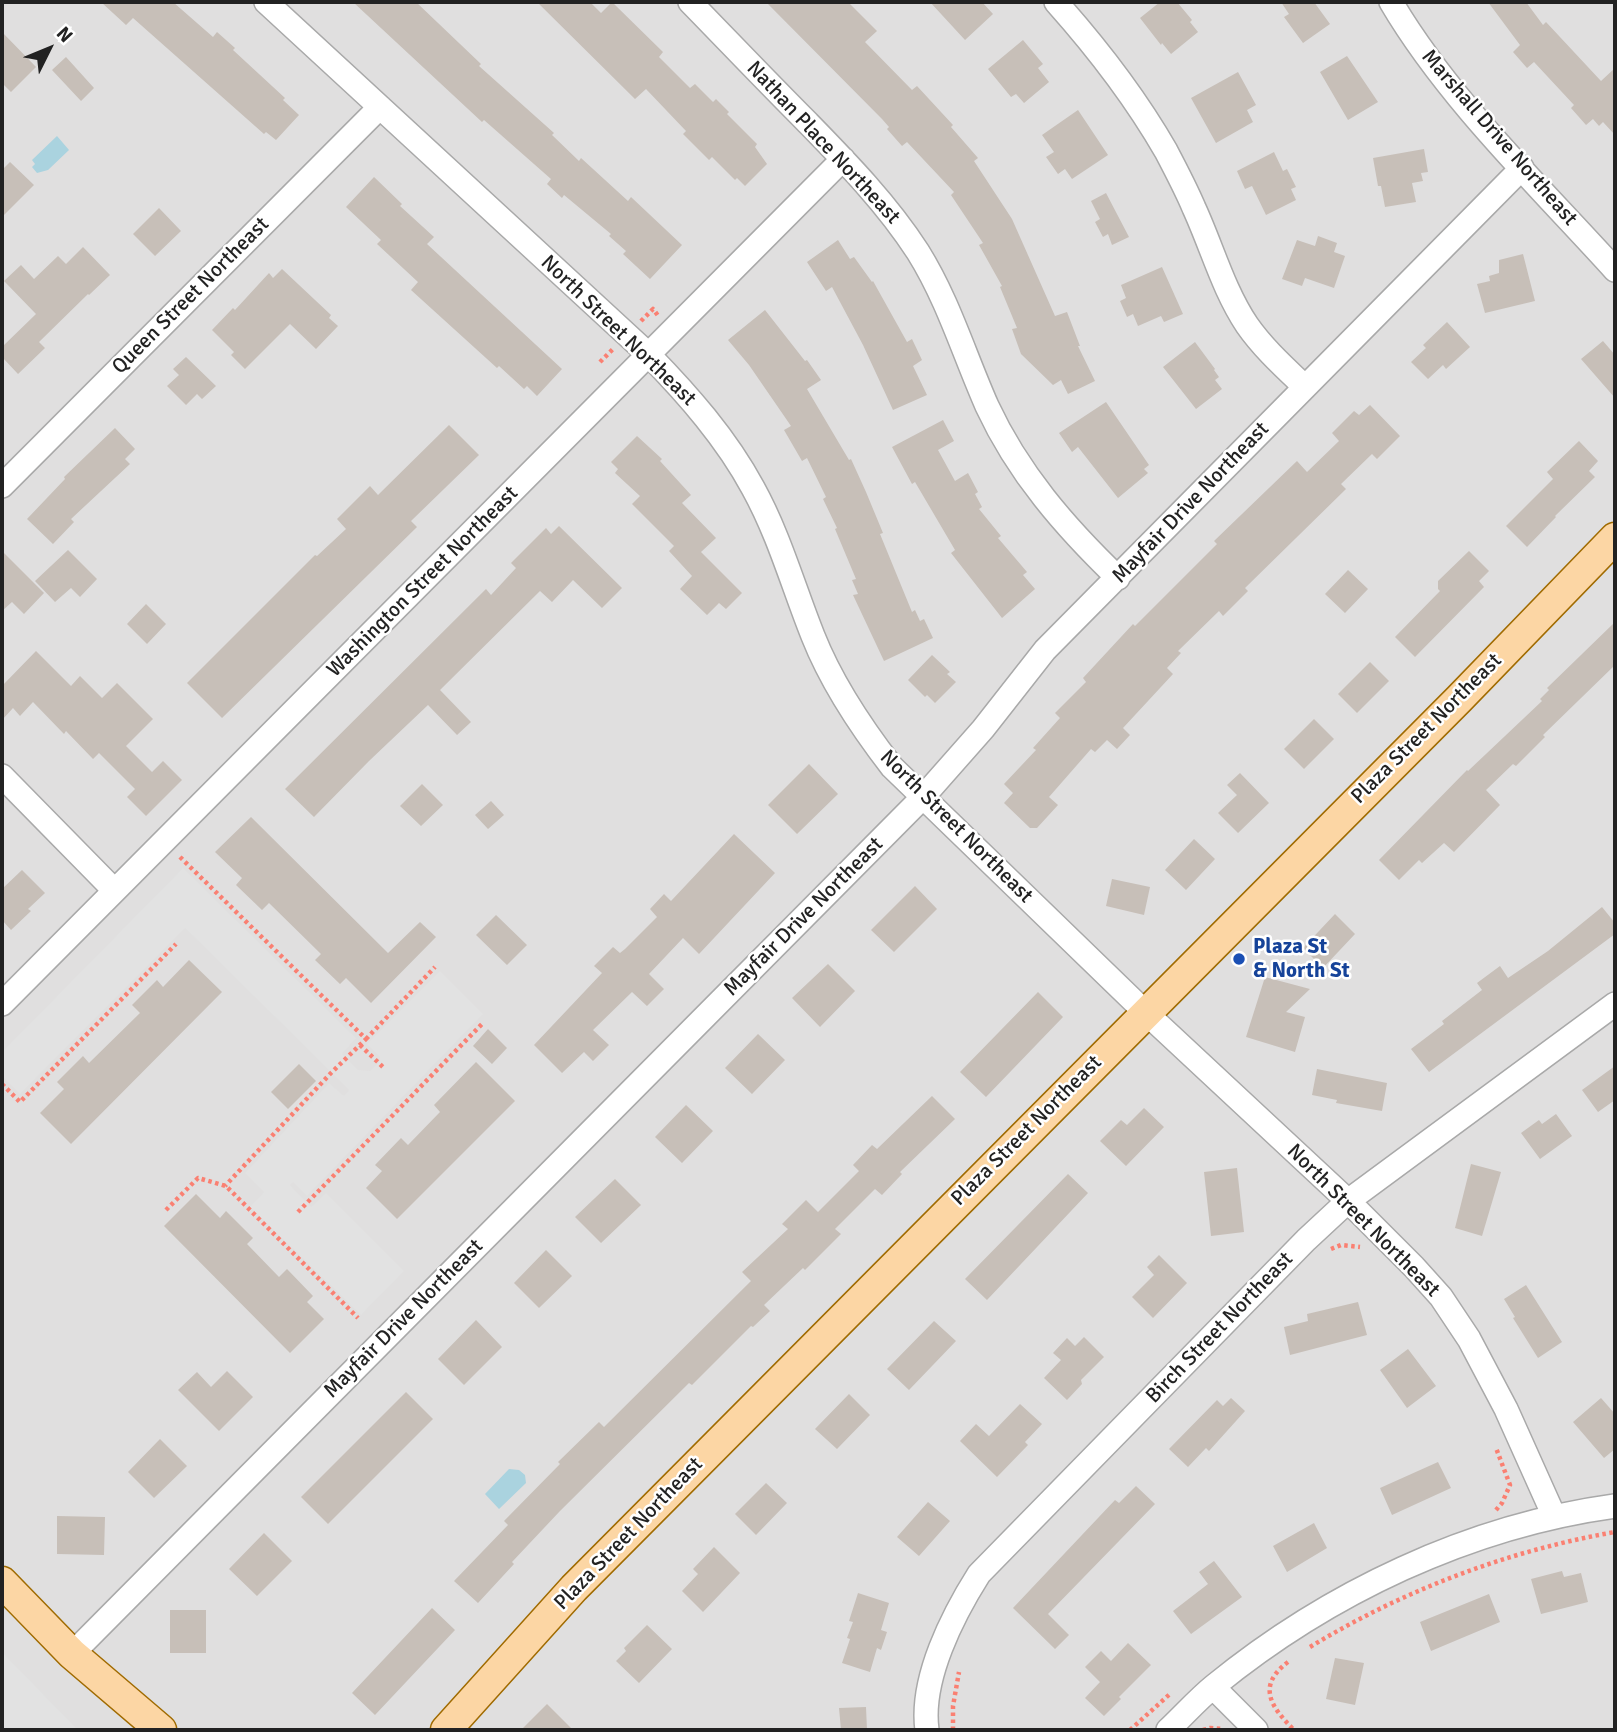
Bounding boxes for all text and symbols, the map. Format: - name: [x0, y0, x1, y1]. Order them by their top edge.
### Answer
- north arrow: [14, 14, 84, 84]
- text: N: [51, 22, 78, 48]
- street label: Marshall Drive Northeast: [1416, 45, 1582, 231]
- street label: Nathan Place Northeast: [741, 56, 905, 230]
- street label: Queen Street Northeast: [107, 212, 275, 380]
- street label: North Street Northeast: [535, 250, 701, 412]
- street label: Mayfair Drive Northeast: [1107, 417, 1275, 589]
- street label: Washington Street Northeast: [322, 481, 524, 683]
- street label: Plaza Street Northeast: [1346, 648, 1508, 810]
- street label: North Street Northeast: [874, 745, 1038, 909]
- street label: Mayfair Drive Northeast: [719, 832, 889, 1002]
- place label: Plaza St & North St: [1253, 934, 1350, 984]
- marker: Plaza St & North St: [1231, 951, 1247, 967]
- street label: Plaza Street Northeast: [946, 1050, 1108, 1212]
- street label: North Street Northeast: [1281, 1139, 1445, 1303]
- street label: Mayfair Drive Northeast: [319, 1234, 489, 1404]
- street label: Birch Street Northeast: [1141, 1247, 1299, 1409]
- street label: Plaza Street Northeast: [550, 1452, 708, 1616]

